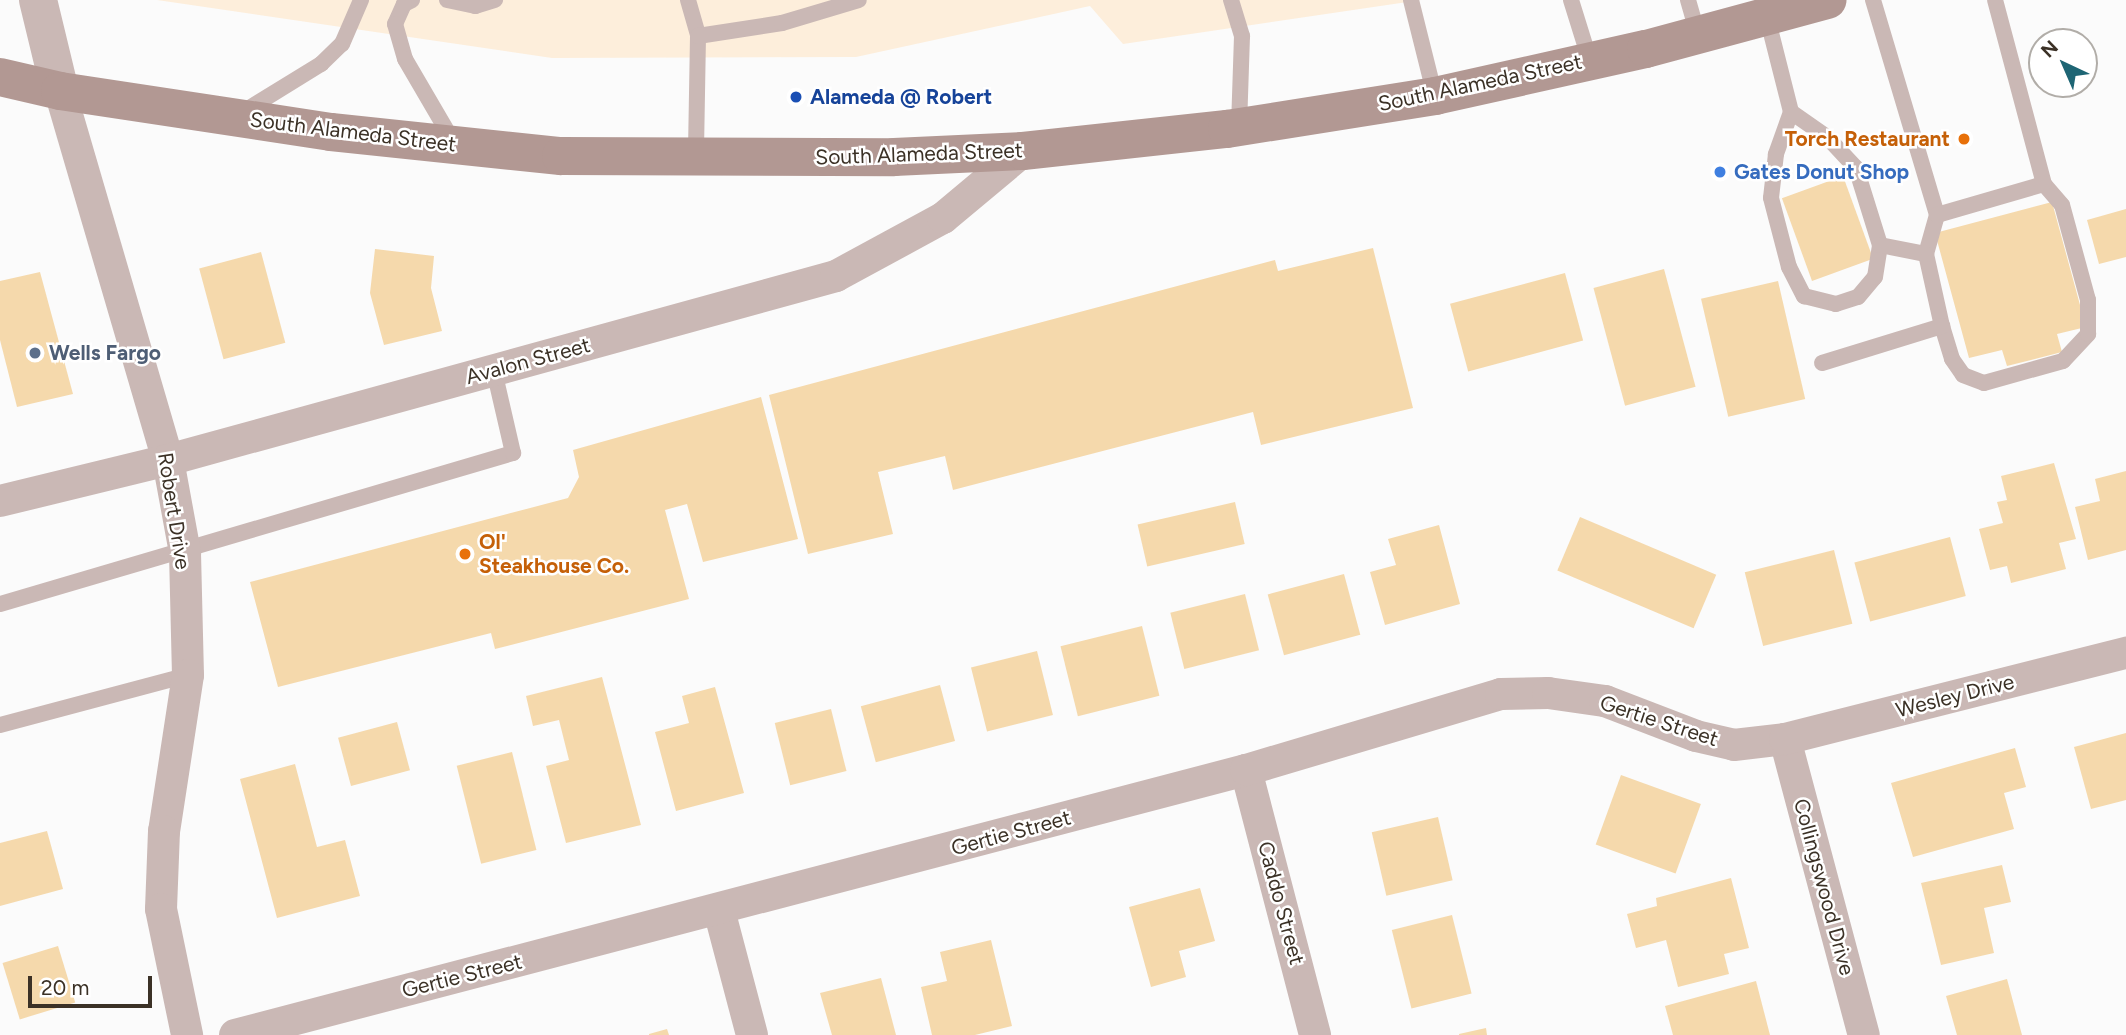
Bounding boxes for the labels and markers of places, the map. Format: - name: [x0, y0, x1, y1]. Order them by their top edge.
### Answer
- place label: Alameda @ Robert: [810, 84, 992, 110]
- marker: Alameda @ Robert: [788, 89, 804, 105]
- place label: Torch Restaurant: [1785, 126, 1950, 152]
- marker: Torch Restaurant: [1956, 131, 1972, 147]
- place label: Gates Donut Shop: [1734, 159, 1909, 185]
- marker: Gates Donut Shop: [1712, 164, 1728, 180]
- place label: Wells Fargo: [49, 340, 161, 366]
- marker: Wells Fargo: [27, 345, 43, 361]
- place label: Ol' Steakhouse Co.: [479, 529, 629, 579]
- marker: Ol' Steakhouse Co.: [457, 546, 473, 562]

